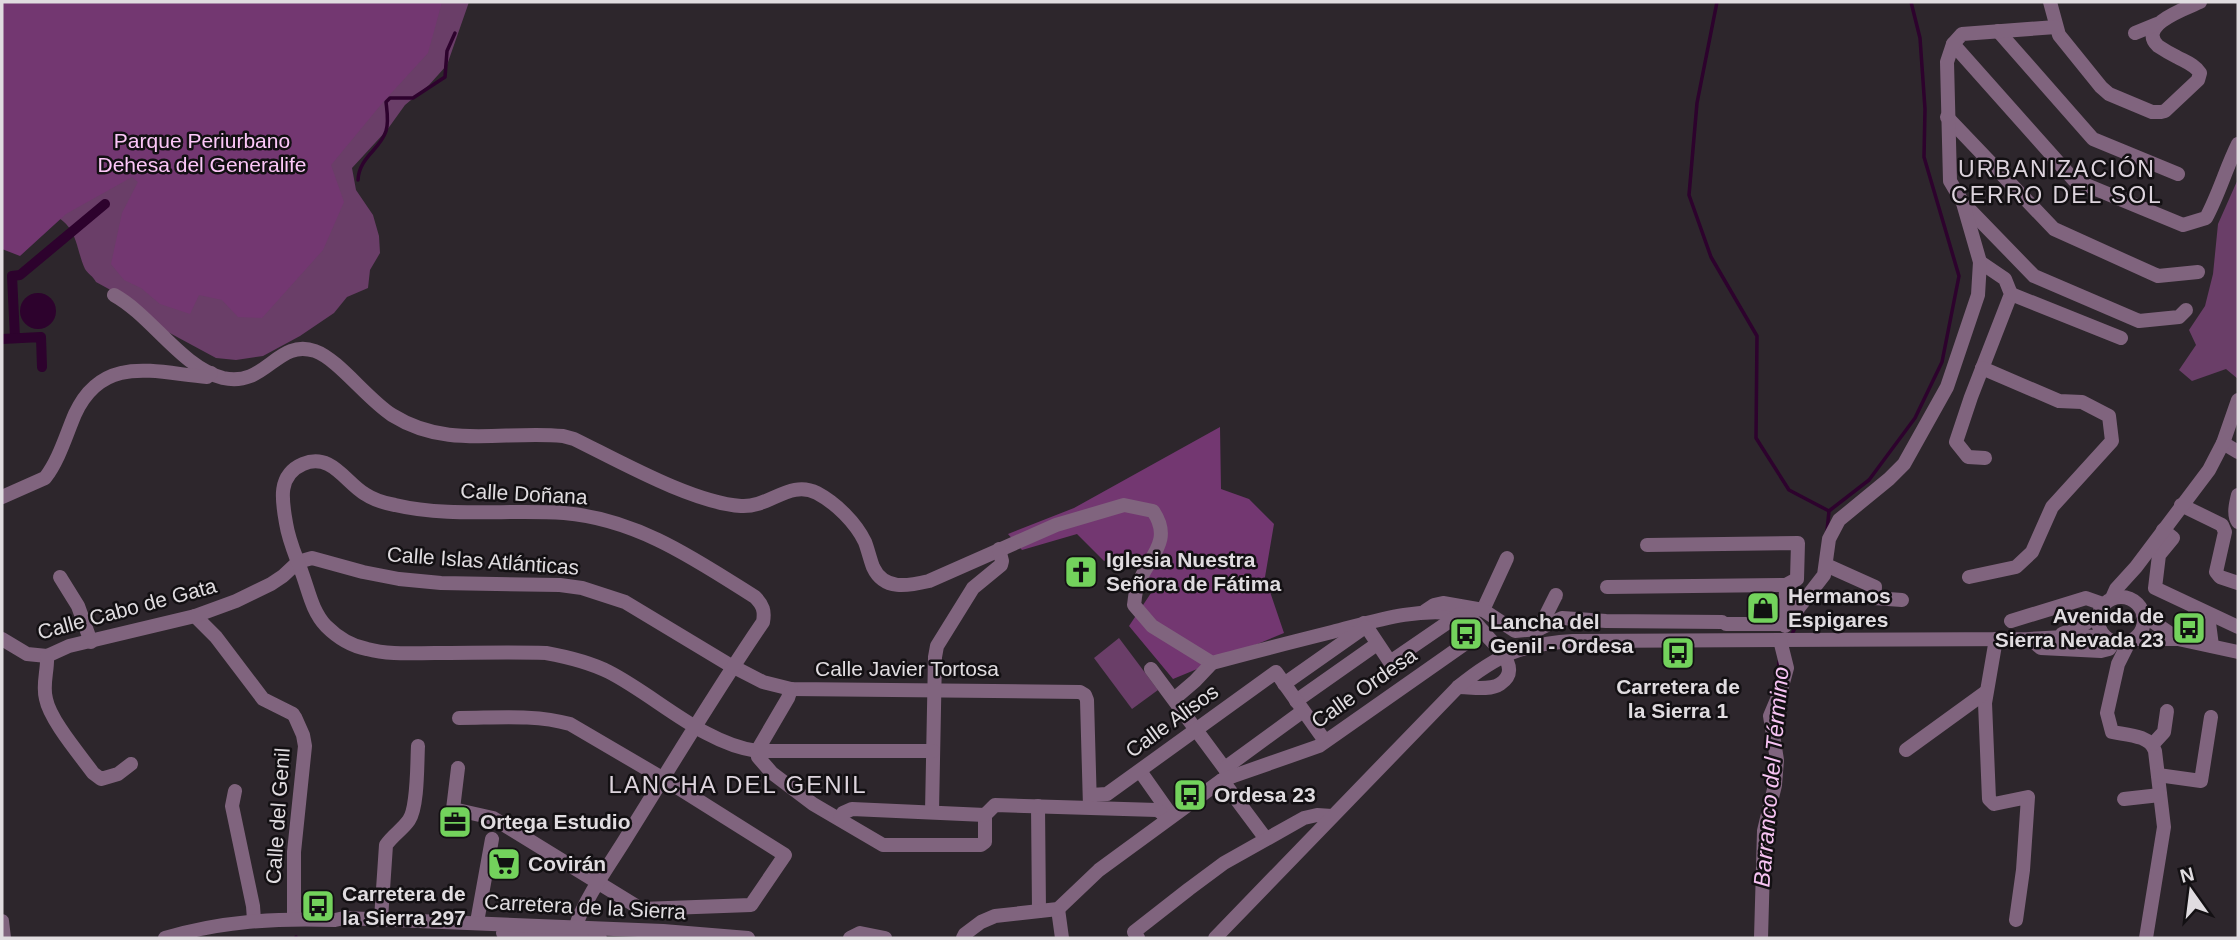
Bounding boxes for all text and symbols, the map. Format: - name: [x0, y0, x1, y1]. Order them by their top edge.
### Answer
- park label: Parque Periurbano Dehesa del Generalife: [98, 129, 306, 176]
- district label: URBANIZACIÓN CERRO DEL SOL: [1951, 156, 2163, 208]
- street label: Calle Doñana: [460, 479, 588, 508]
- street label: Calle Islas Atlánticas: [386, 542, 580, 579]
- place label: Iglesia Nuestra Señora de Fátima: [1106, 548, 1281, 595]
- church icon: Iglesia Nuestra Señora de Fátima: [1062, 553, 1100, 591]
- street label: Calle Cabo de Gata: [35, 573, 219, 643]
- place label: Hermanos Espigares: [1788, 584, 1891, 631]
- shop icon: Hermanos Espigares: [1744, 589, 1782, 627]
- place label: Avenida de Sierra Nevada 23: [1995, 604, 2164, 651]
- bus stop icon: Avenida de Sierra Nevada 23: [2170, 609, 2208, 647]
- place label: Lancha del Genil - Ordesa: [1490, 610, 1634, 657]
- bus stop icon: Lancha del Genil - Ordesa: [1447, 615, 1485, 653]
- bus stop icon: Carretera de la Sierra 1: [1659, 634, 1697, 672]
- street label: Calle Ordesa: [1307, 643, 1421, 732]
- street label: Calle Javier Tortosa: [815, 657, 999, 680]
- water label: Barranco del Término: [1748, 666, 1794, 888]
- place label: Carretera de la Sierra 1: [1616, 675, 1740, 722]
- street label: Calle Alisos: [1121, 679, 1222, 762]
- street label: Calle del Genil: [261, 747, 294, 885]
- district label: LANCHA DEL GENIL: [608, 771, 868, 798]
- bus stop icon: Ordesa 23: [1171, 776, 1209, 814]
- place label: Ordesa 23: [1214, 783, 1316, 806]
- office icon: Ortega Estudio: [436, 803, 474, 841]
- place label: Ortega Estudio: [480, 810, 631, 833]
- supermarket icon: Covirán: [485, 845, 523, 883]
- place label: Covirán: [528, 852, 606, 875]
- north arrow: [2156, 856, 2226, 926]
- text: N: [2178, 863, 2196, 887]
- place label: Carretera de la Sierra 297: [342, 882, 466, 929]
- bus stop icon: Carretera de la Sierra 297: [299, 887, 337, 925]
- street label: Carretera de la Sierra: [484, 890, 687, 923]

